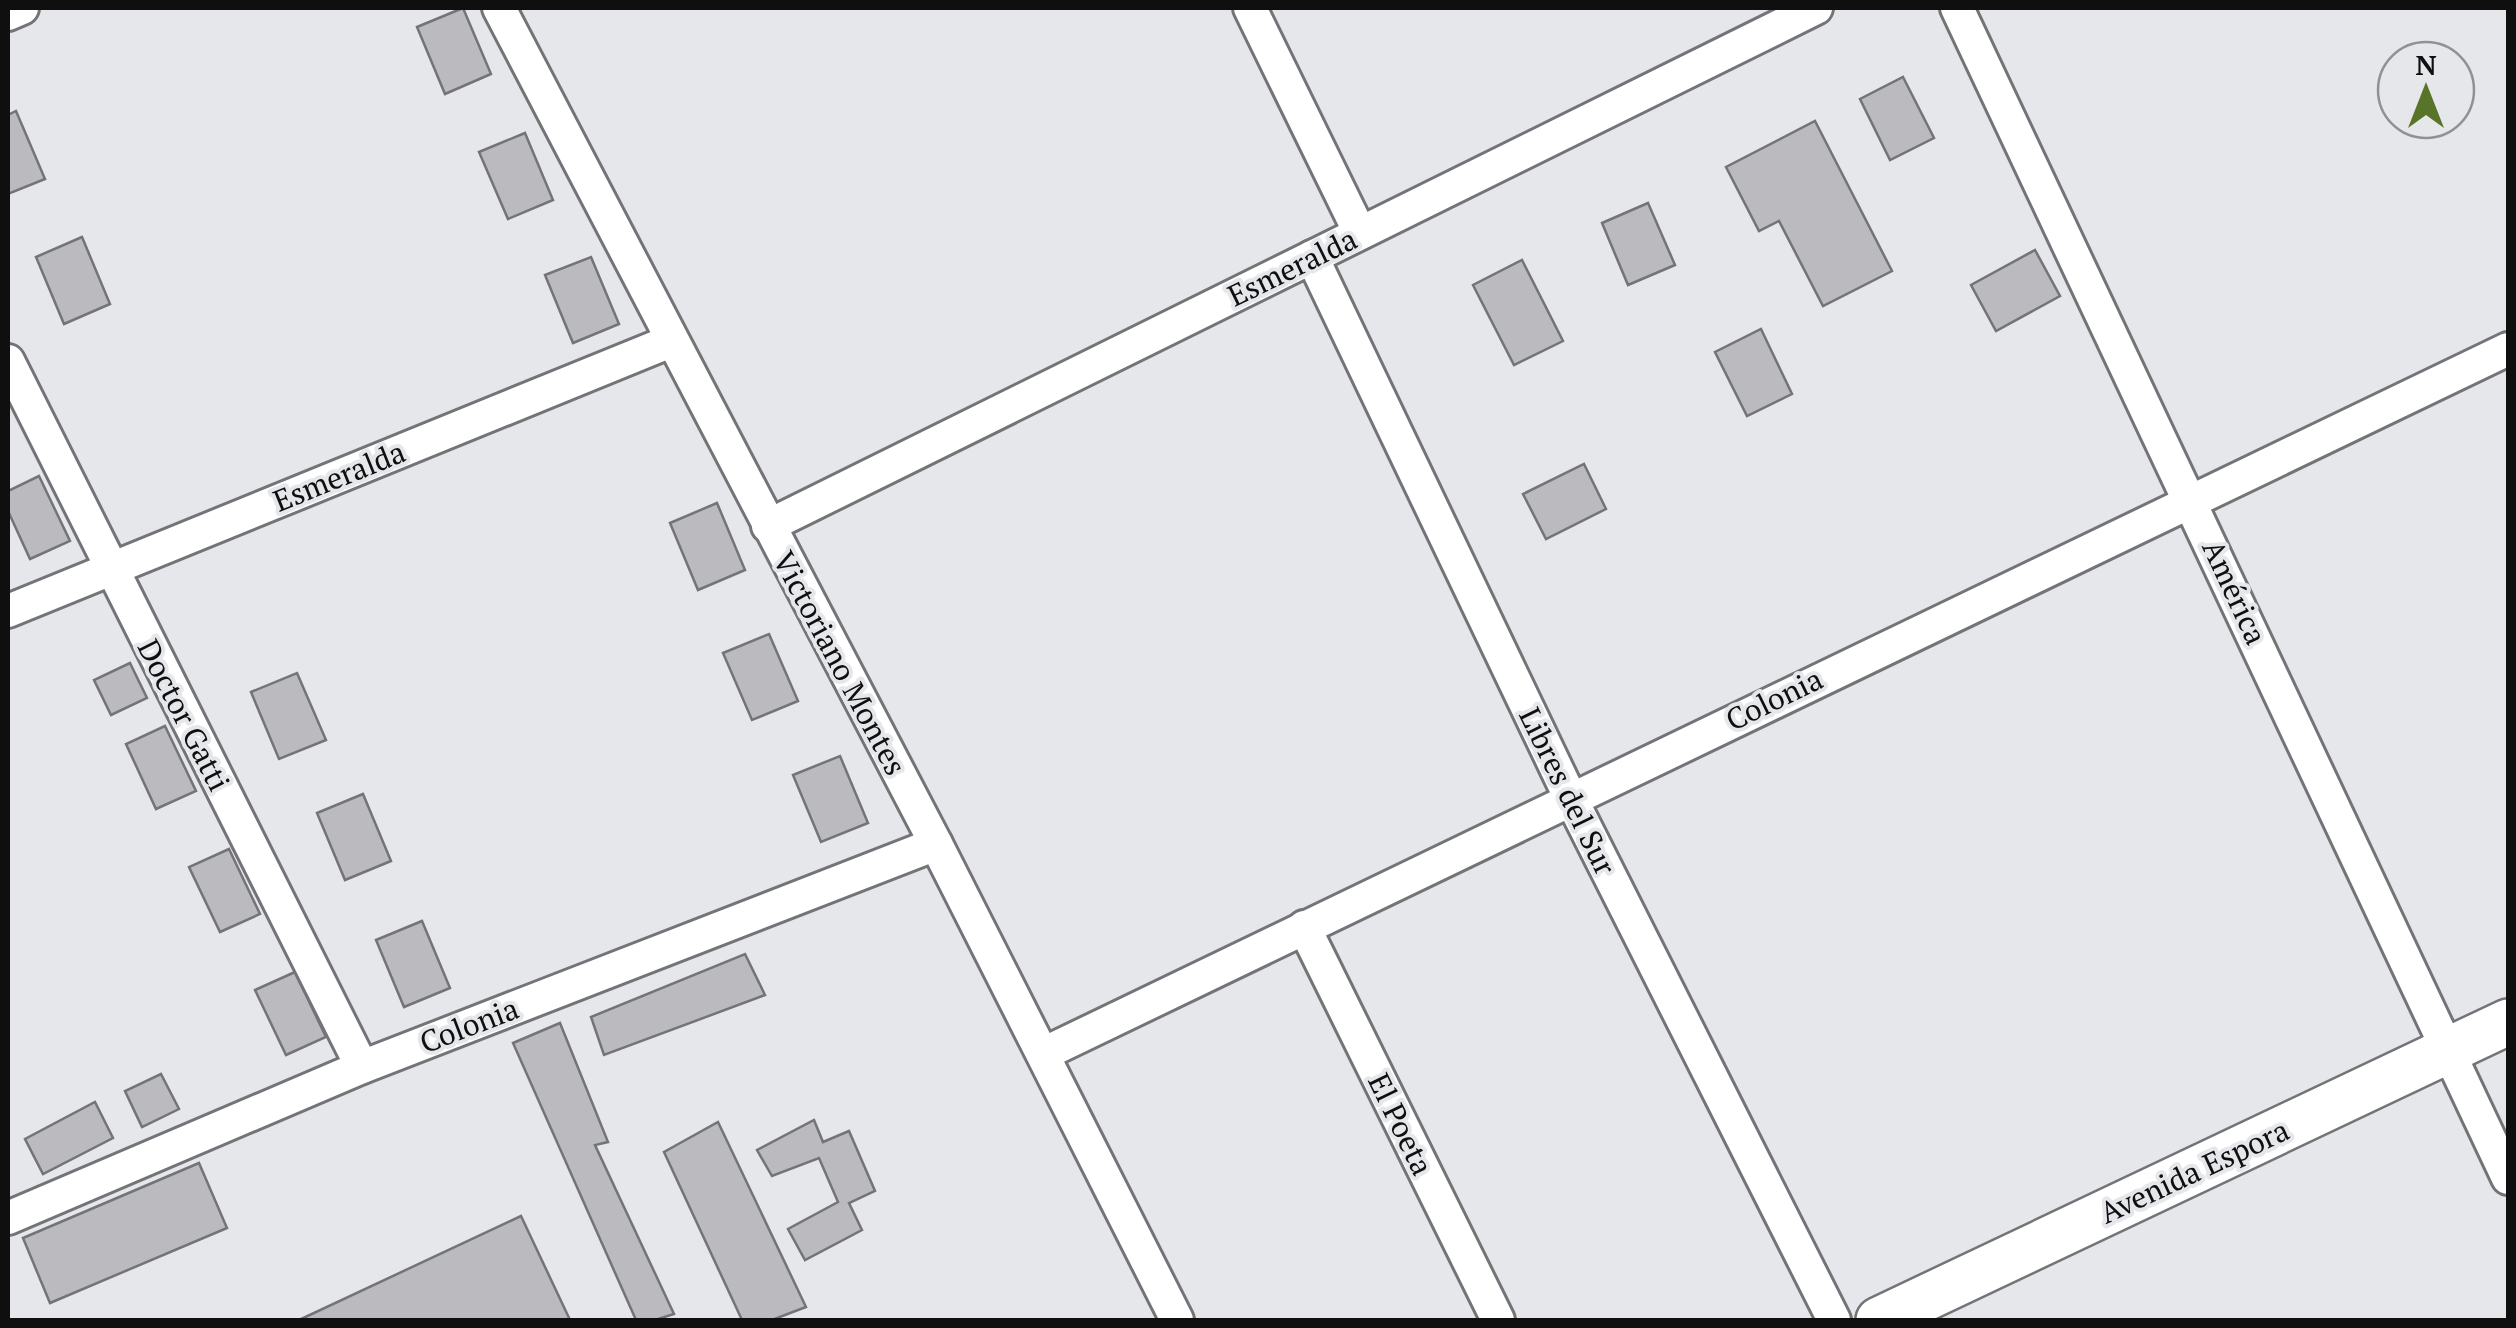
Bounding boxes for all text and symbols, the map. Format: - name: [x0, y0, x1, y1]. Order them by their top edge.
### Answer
- north arrow: [2376, 40, 2476, 140]
- text: N: [2415, 46, 2437, 83]
- street label: Esmeralda: [1221, 219, 1363, 315]
- street label: Esmeralda: [267, 431, 411, 521]
- street label: América: [2193, 533, 2277, 651]
- street label: Victoriano Montes: [764, 544, 916, 782]
- street label: Doctor Gatti: [129, 632, 239, 798]
- street label: Colonia: [1719, 658, 1829, 740]
- street label: Libres del Sur: [1510, 701, 1626, 882]
- street label: Colonia: [414, 988, 524, 1062]
- street label: El Poeta: [1359, 1066, 1443, 1182]
- street label: Avenida Espora: [2093, 1110, 2295, 1232]

